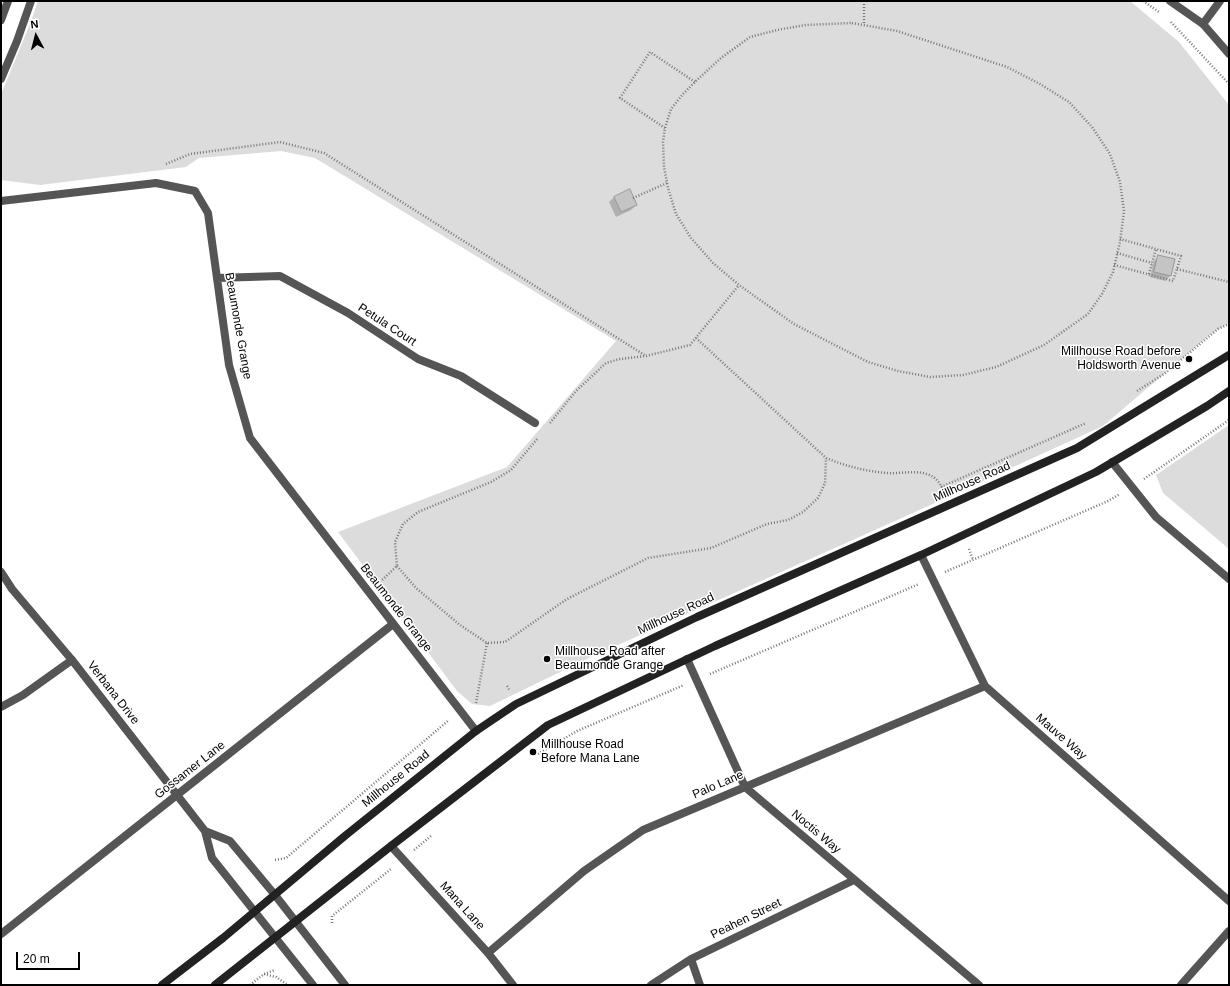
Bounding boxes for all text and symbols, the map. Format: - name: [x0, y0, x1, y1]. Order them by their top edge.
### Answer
- north arrow: [16, 16, 56, 56]
- text: N: [30, 18, 39, 31]
- street label: Beaumonde Grange: [222, 272, 254, 380]
- street label: Petula Court: [355, 301, 419, 349]
- place label: Millhouse Road before Holdsworth Avenue: [1061, 345, 1181, 373]
- marker: Millhouse Road before Holdsworth Avenue: [1184, 354, 1194, 364]
- street label: Millhouse Road: [931, 459, 1013, 505]
- street label: Beaumonde Grange: [357, 561, 435, 655]
- street label: Millhouse Road: [635, 590, 717, 638]
- place label: Millhouse Road after Beaumonde Grange: [555, 645, 665, 673]
- marker: Millhouse Road after Beaumonde Grange: [542, 654, 552, 664]
- street label: Verbana Drive: [84, 659, 142, 727]
- street label: Mauve Way: [1033, 711, 1089, 763]
- street label: Gossamer Lane: [152, 738, 228, 802]
- place label: Millhouse Road Before Mana Lane: [541, 738, 640, 766]
- street label: Millhouse Road: [359, 747, 433, 811]
- marker: Millhouse Road Before Mana Lane: [528, 747, 538, 757]
- street label: Palo Lane: [690, 768, 746, 802]
- street label: Noctis Way: [788, 807, 844, 857]
- street label: Mana Lane: [437, 879, 487, 933]
- street label: Peahen Street: [708, 896, 784, 942]
- scale bar: [18, 944, 82, 970]
- text: 20 m: [23, 952, 50, 966]

